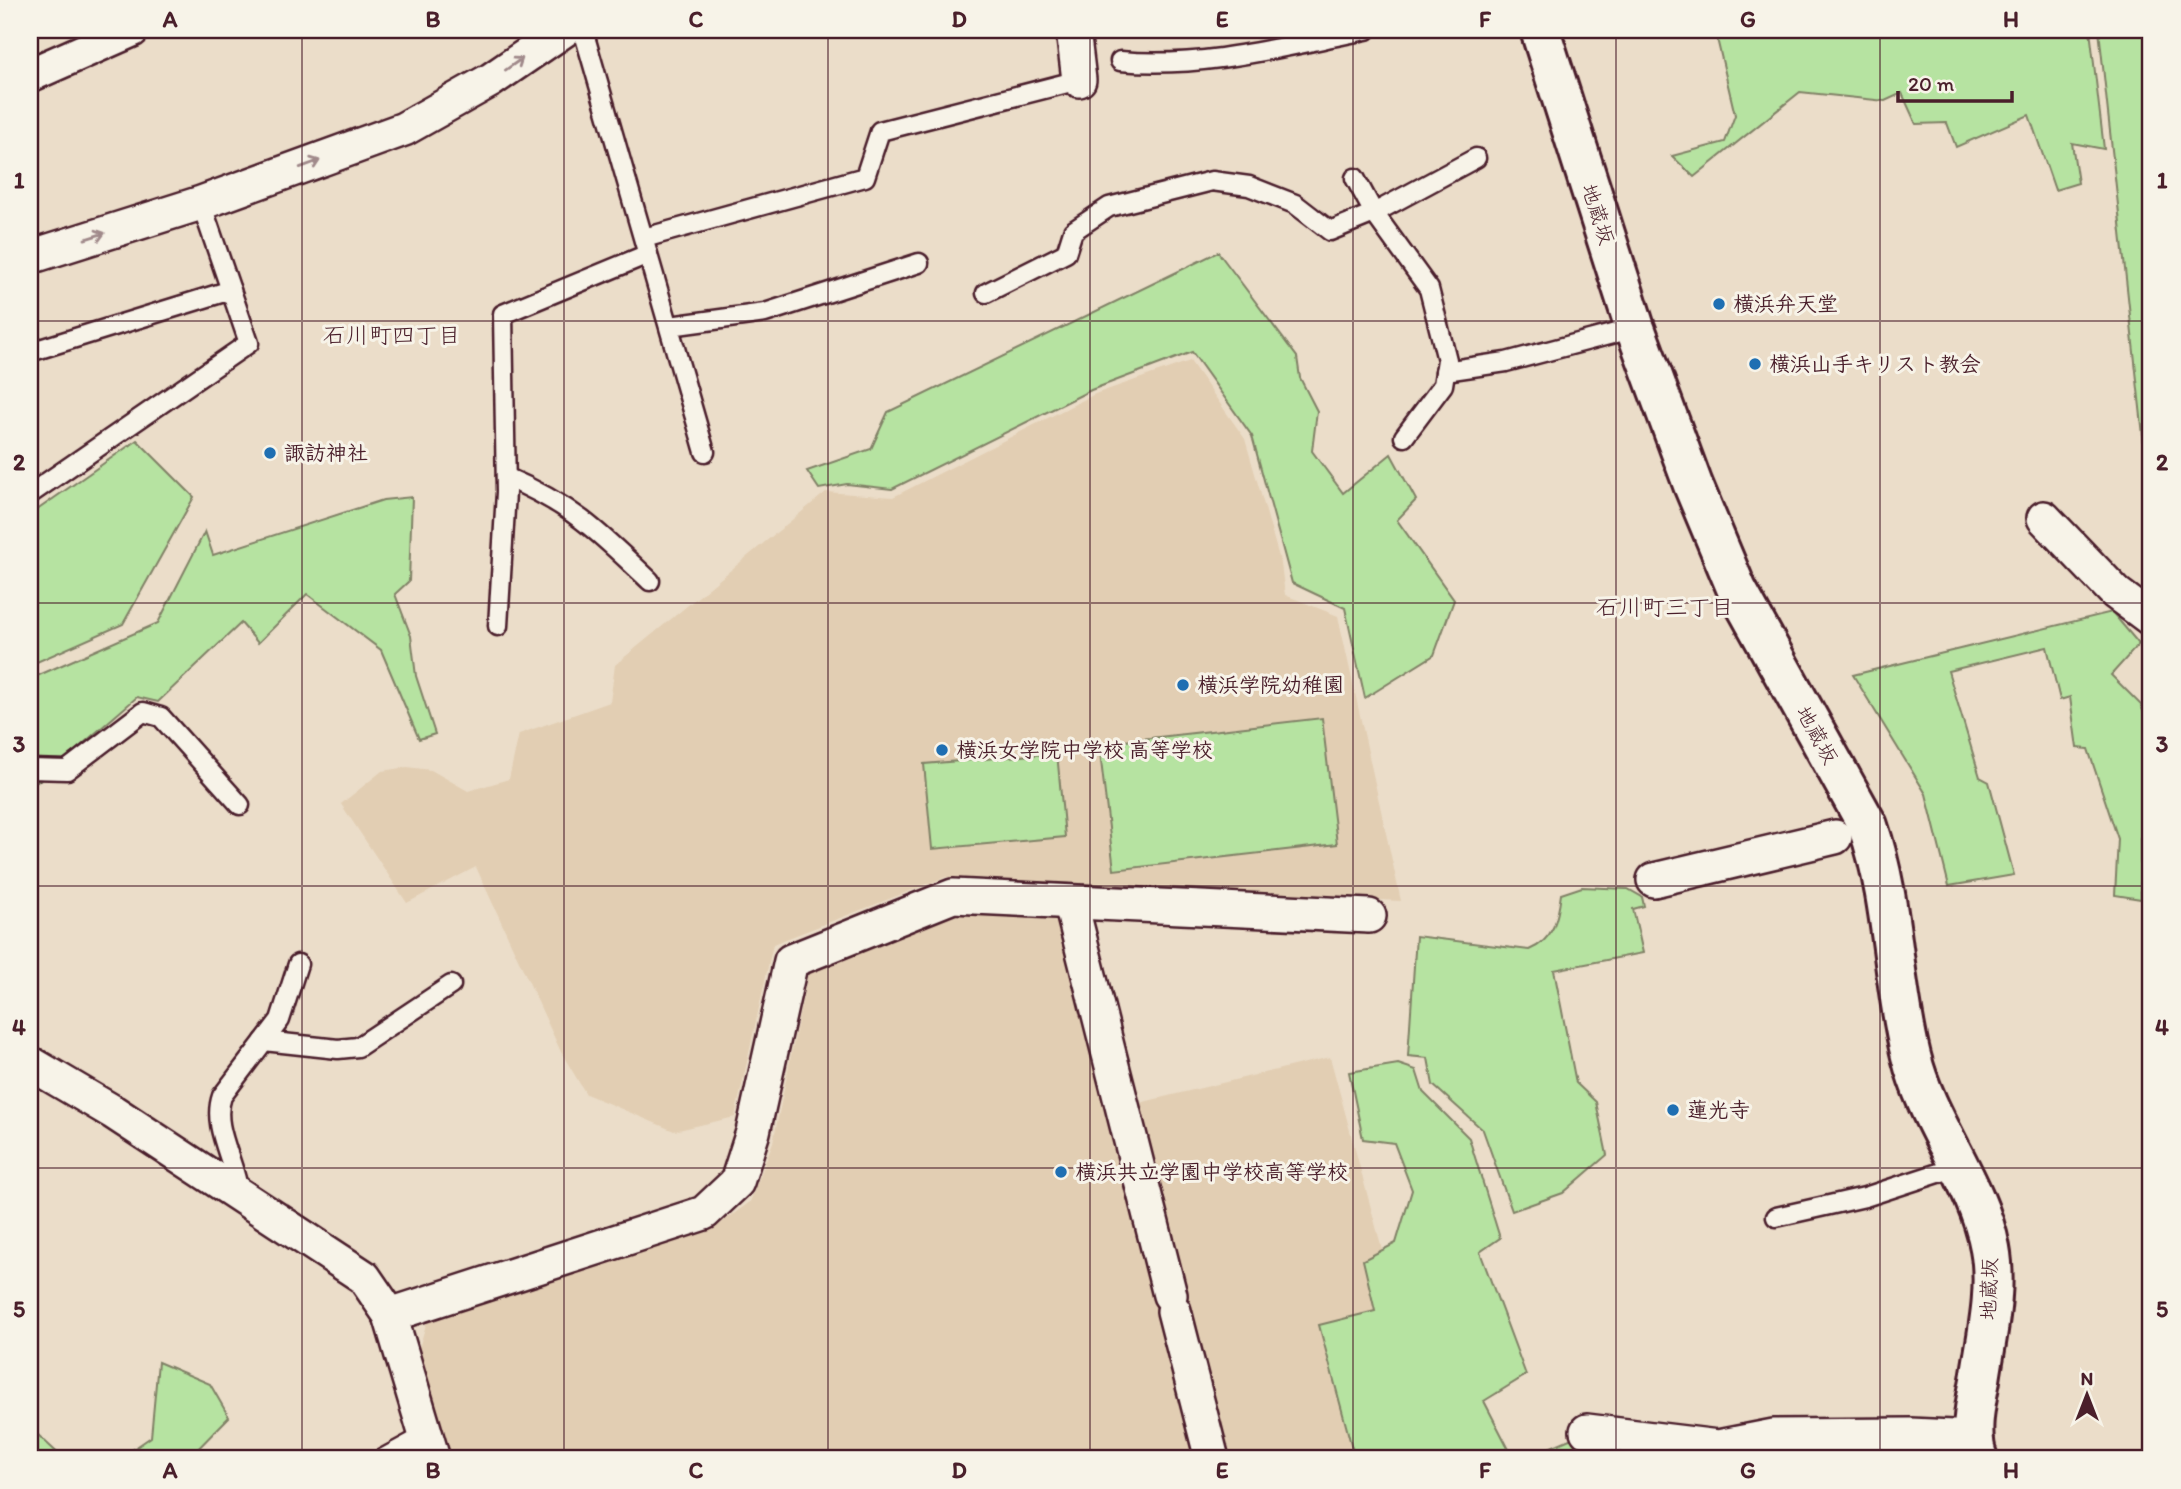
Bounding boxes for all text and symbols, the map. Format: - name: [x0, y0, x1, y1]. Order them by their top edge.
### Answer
- text: A: [162, 5, 178, 33]
- text: B: [426, 5, 441, 33]
- text: C: [689, 5, 704, 33]
- text: D: [951, 5, 967, 33]
- text: E: [1216, 5, 1229, 33]
- text: F: [1479, 5, 1492, 33]
- text: G: [1740, 5, 1756, 33]
- text: H: [2003, 5, 2019, 33]
- one-way arrow: [504, 57, 523, 71]
- scale bar: [1898, 60, 2011, 104]
- text: 20 m: [1908, 71, 1955, 96]
- one-way arrow: [299, 157, 321, 169]
- text: 1: [14, 166, 25, 194]
- text: 1: [2157, 166, 2168, 194]
- street label: 地蔵坂: [1577, 180, 1620, 248]
- one-way arrow: [84, 229, 106, 242]
- place label: 横浜弁天堂: [1733, 291, 1838, 316]
- marker: 横浜弁天堂: [1711, 296, 1727, 312]
- district label: 石川町四丁目: [323, 321, 461, 349]
- place label: 横浜山手キリスト教会: [1769, 351, 1981, 376]
- marker: 横浜山手キリスト教会: [1747, 356, 1763, 372]
- place label: 諏訪神社: [284, 440, 368, 465]
- marker: 諏訪神社: [262, 445, 278, 461]
- text: 2: [13, 448, 26, 476]
- text: 2: [2156, 448, 2169, 476]
- district label: 石川町三丁目: [1596, 593, 1734, 621]
- place label: 横浜学院幼稚園: [1197, 672, 1344, 697]
- marker: 横浜学院幼稚園: [1175, 677, 1191, 693]
- street label: 地蔵坂: [1791, 701, 1844, 768]
- text: 3: [13, 730, 26, 758]
- text: 3: [2156, 730, 2169, 758]
- place label: 横浜女学院中学校 高等学校: [956, 737, 1213, 762]
- marker: 横浜女学院中学校 高等学校: [934, 742, 950, 758]
- text: 4: [12, 1013, 26, 1041]
- text: 4: [2155, 1013, 2169, 1041]
- place label: 蓮光寺: [1687, 1097, 1750, 1122]
- marker: 蓮光寺: [1665, 1102, 1681, 1118]
- place label: 横浜共立学園中学校高等学校: [1075, 1159, 1348, 1184]
- marker: 横浜共立学園中学校高等学校: [1053, 1164, 1069, 1180]
- street label: 地蔵坂: [1975, 1257, 2002, 1321]
- text: 5: [13, 1295, 25, 1323]
- text: 5: [2156, 1295, 2168, 1323]
- north arrow: [2052, 1360, 2122, 1430]
- text: N: [2081, 1367, 2093, 1390]
- text: A: [162, 1456, 178, 1484]
- text: B: [426, 1456, 441, 1484]
- text: C: [689, 1456, 704, 1484]
- text: D: [951, 1456, 967, 1484]
- text: E: [1216, 1456, 1229, 1484]
- text: F: [1479, 1456, 1492, 1484]
- text: G: [1740, 1456, 1756, 1484]
- text: H: [2003, 1456, 2019, 1484]

